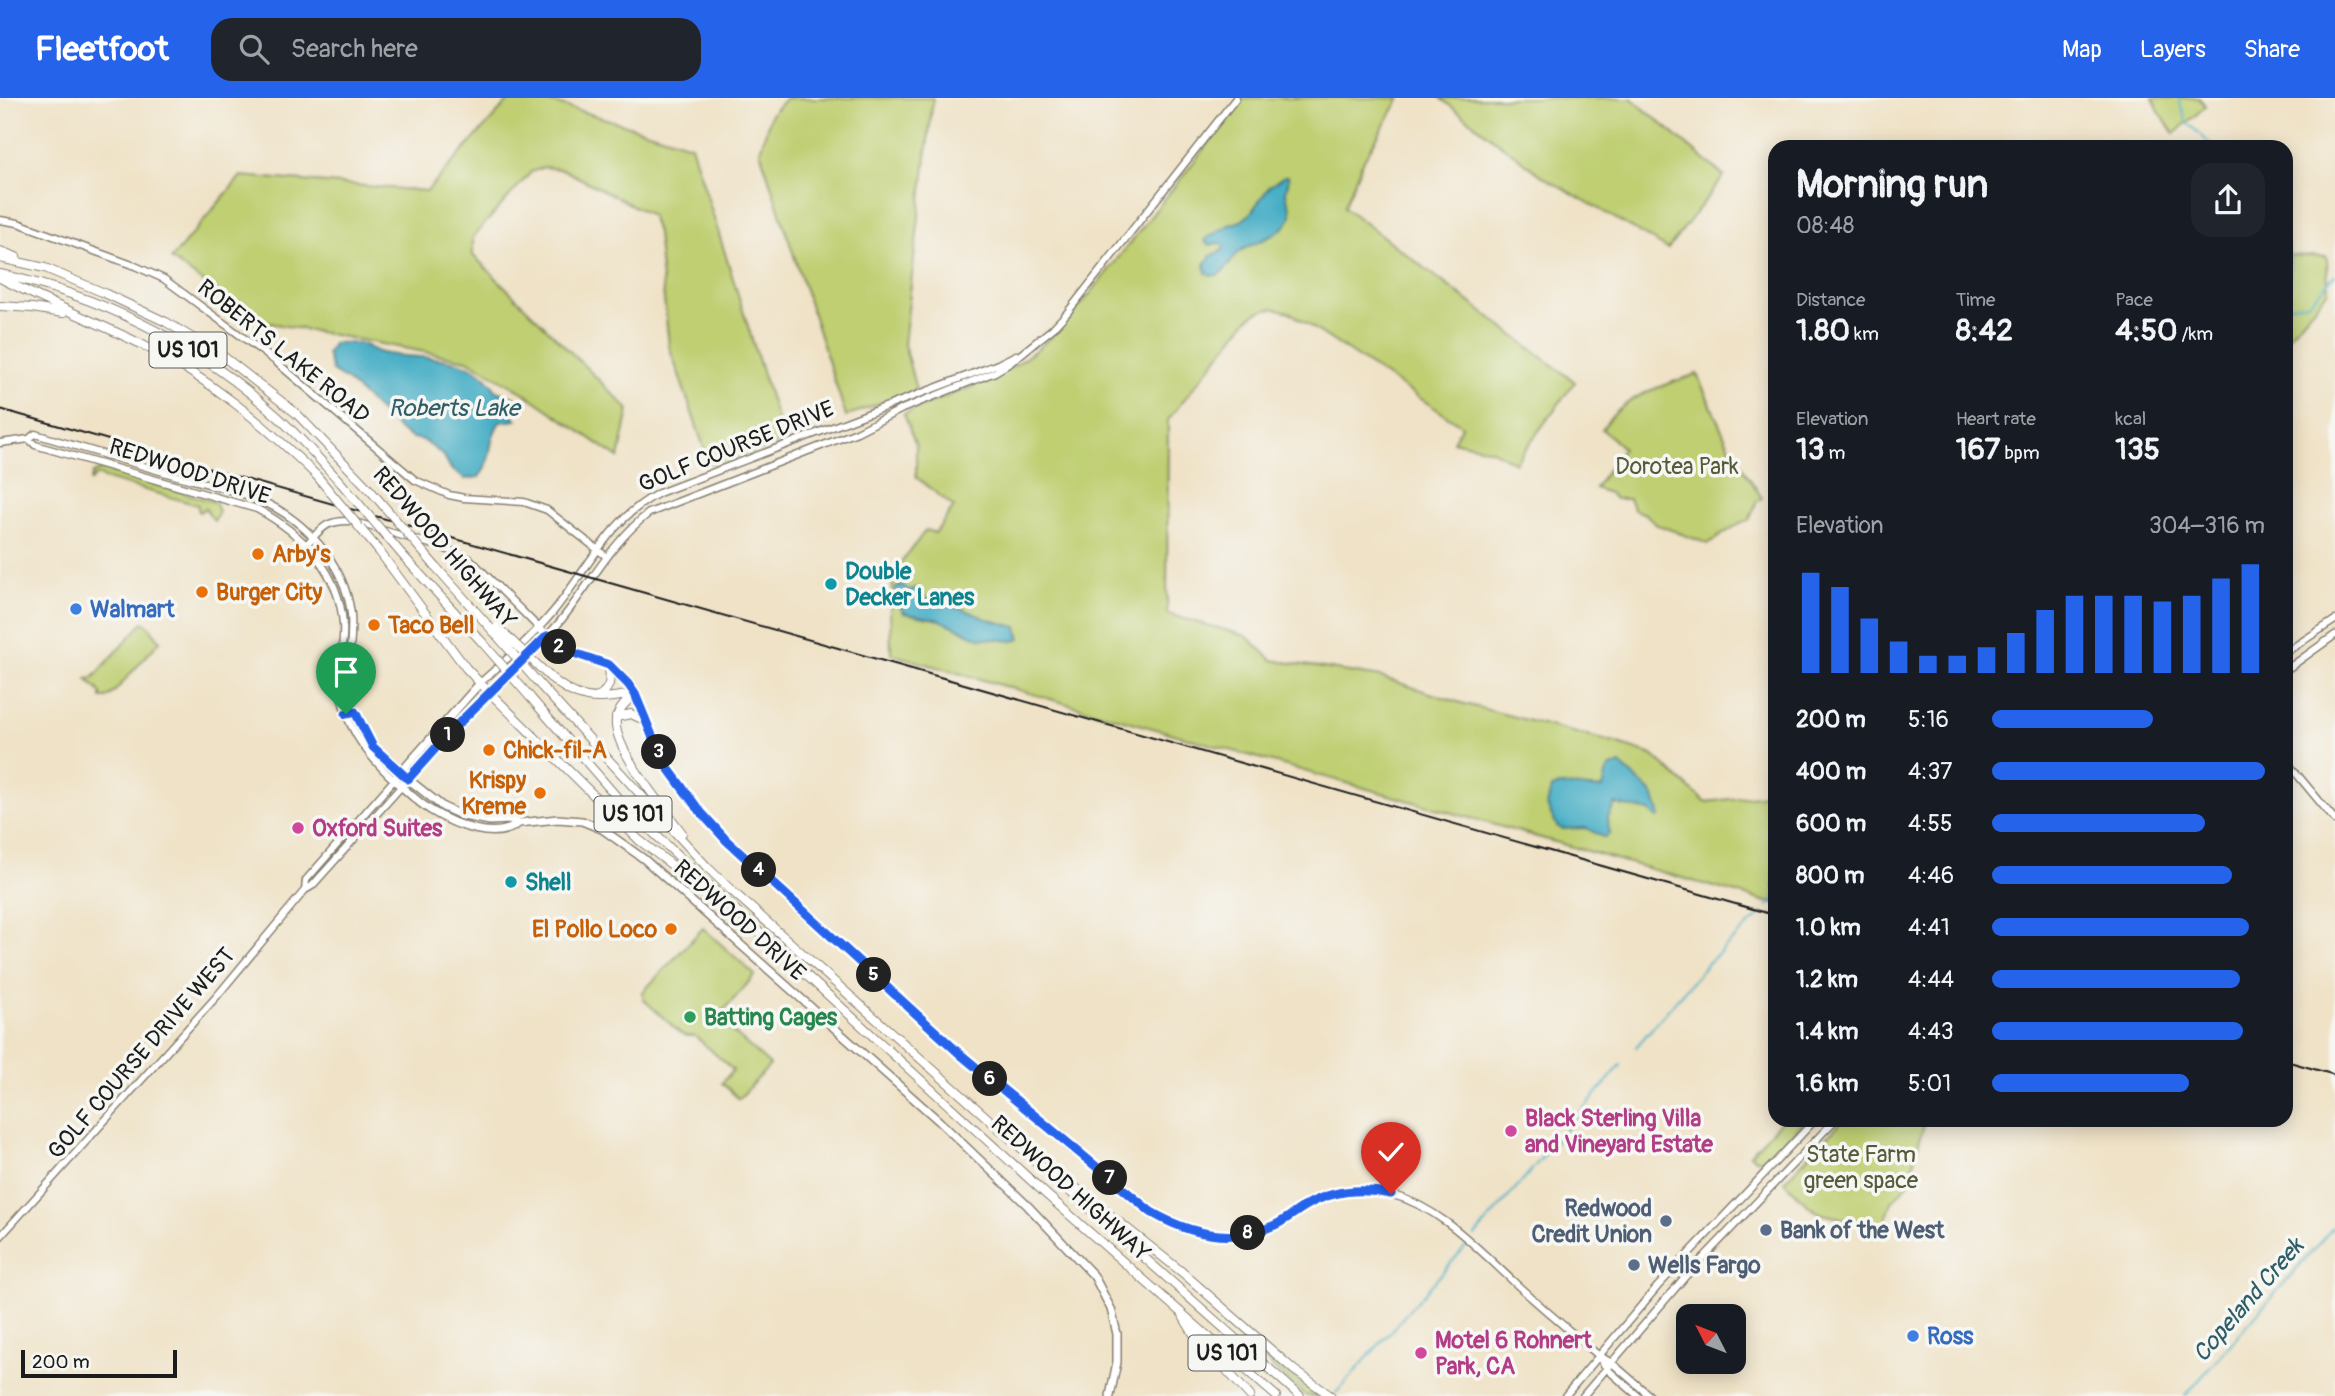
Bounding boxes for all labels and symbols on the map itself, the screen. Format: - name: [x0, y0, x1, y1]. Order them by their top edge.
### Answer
- street label: ROBERTS LAKE ROAD: [192, 273, 376, 430]
- road number: US 101: [150, 332, 227, 368]
- water label: Roberts Lake: [388, 394, 522, 423]
- street label: GOLF COURSE DRIVE: [634, 394, 838, 499]
- street label: REDWOOD DRIVE: [106, 432, 274, 511]
- park label: Dorotea Park: [1615, 452, 1739, 481]
- street label: REDWOOD HIGHWAY: [366, 460, 523, 634]
- place label: Arby's: [272, 540, 331, 569]
- marker: Arby's: [250, 546, 266, 562]
- place label: Double Decker Lanes: [845, 557, 975, 612]
- marker: Double Decker Lanes: [823, 576, 839, 592]
- place label: Burger City: [216, 578, 322, 607]
- marker: Burger City: [194, 584, 210, 600]
- place label: Walmart: [90, 595, 175, 624]
- marker: Walmart: [68, 601, 84, 617]
- place label: Taco Bell: [387, 611, 474, 640]
- marker: Taco Bell: [366, 617, 382, 633]
- pin: 2: [542, 630, 576, 664]
- pin: [316, 642, 376, 714]
- pin: 1: [430, 718, 466, 752]
- pin: 3: [642, 734, 676, 770]
- place label: Chick-fil-A: [503, 736, 607, 765]
- marker: Chick-fil-A: [481, 742, 497, 758]
- place label: Krispy Kreme: [462, 766, 527, 821]
- marker: Krispy Kreme: [532, 785, 548, 801]
- road number: US 101: [594, 796, 672, 832]
- place label: Oxford Suites: [312, 814, 443, 843]
- marker: Oxford Suites: [290, 820, 306, 836]
- pin: 4: [742, 852, 776, 888]
- street label: REDWOOD DRIVE: [668, 853, 812, 987]
- place label: Shell: [525, 868, 571, 897]
- marker: Shell: [503, 874, 519, 890]
- place label: El Pollo Loco: [532, 915, 658, 944]
- marker: El Pollo Loco: [663, 921, 679, 937]
- street label: GOLF COURSE DRIVE WEST: [41, 941, 241, 1165]
- pin: 5: [856, 958, 892, 992]
- place label: Batting Cages: [704, 1003, 838, 1032]
- marker: Batting Cages: [682, 1009, 698, 1025]
- pin: 6: [972, 1062, 1007, 1096]
- place label: Black Sterling Villa and Vineyard Estate: [1525, 1104, 1714, 1159]
- street label: REDWOOD HIGHWAY: [985, 1109, 1157, 1268]
- pin: [1361, 1122, 1421, 1194]
- marker: Black Sterling Villa and Vineyard Estate: [1503, 1123, 1519, 1139]
- park label: State Farm green space: [1804, 1140, 1919, 1195]
- pin: 7: [1092, 1160, 1128, 1196]
- place label: Redwood Credit Union: [1532, 1194, 1652, 1249]
- marker: Redwood Credit Union: [1658, 1213, 1674, 1229]
- pin: 8: [1230, 1216, 1266, 1250]
- place label: Bank of the West: [1780, 1216, 1945, 1245]
- marker: Bank of the West: [1758, 1222, 1774, 1238]
- water label: Copeland Creek: [2187, 1231, 2311, 1368]
- place label: Wells Fargo: [1648, 1251, 1761, 1280]
- marker: Wells Fargo: [1626, 1257, 1642, 1273]
- north arrow: [1676, 1304, 1746, 1374]
- place label: Ross: [1927, 1322, 1974, 1351]
- place label: Motel 6 Rohnert Park, CA: [1435, 1326, 1592, 1381]
- marker: Ross: [1905, 1328, 1921, 1344]
- road number: US 101: [1188, 1336, 1266, 1370]
- marker: Motel 6 Rohnert Park, CA: [1413, 1345, 1429, 1361]
- scale bar: [21, 1347, 177, 1379]

